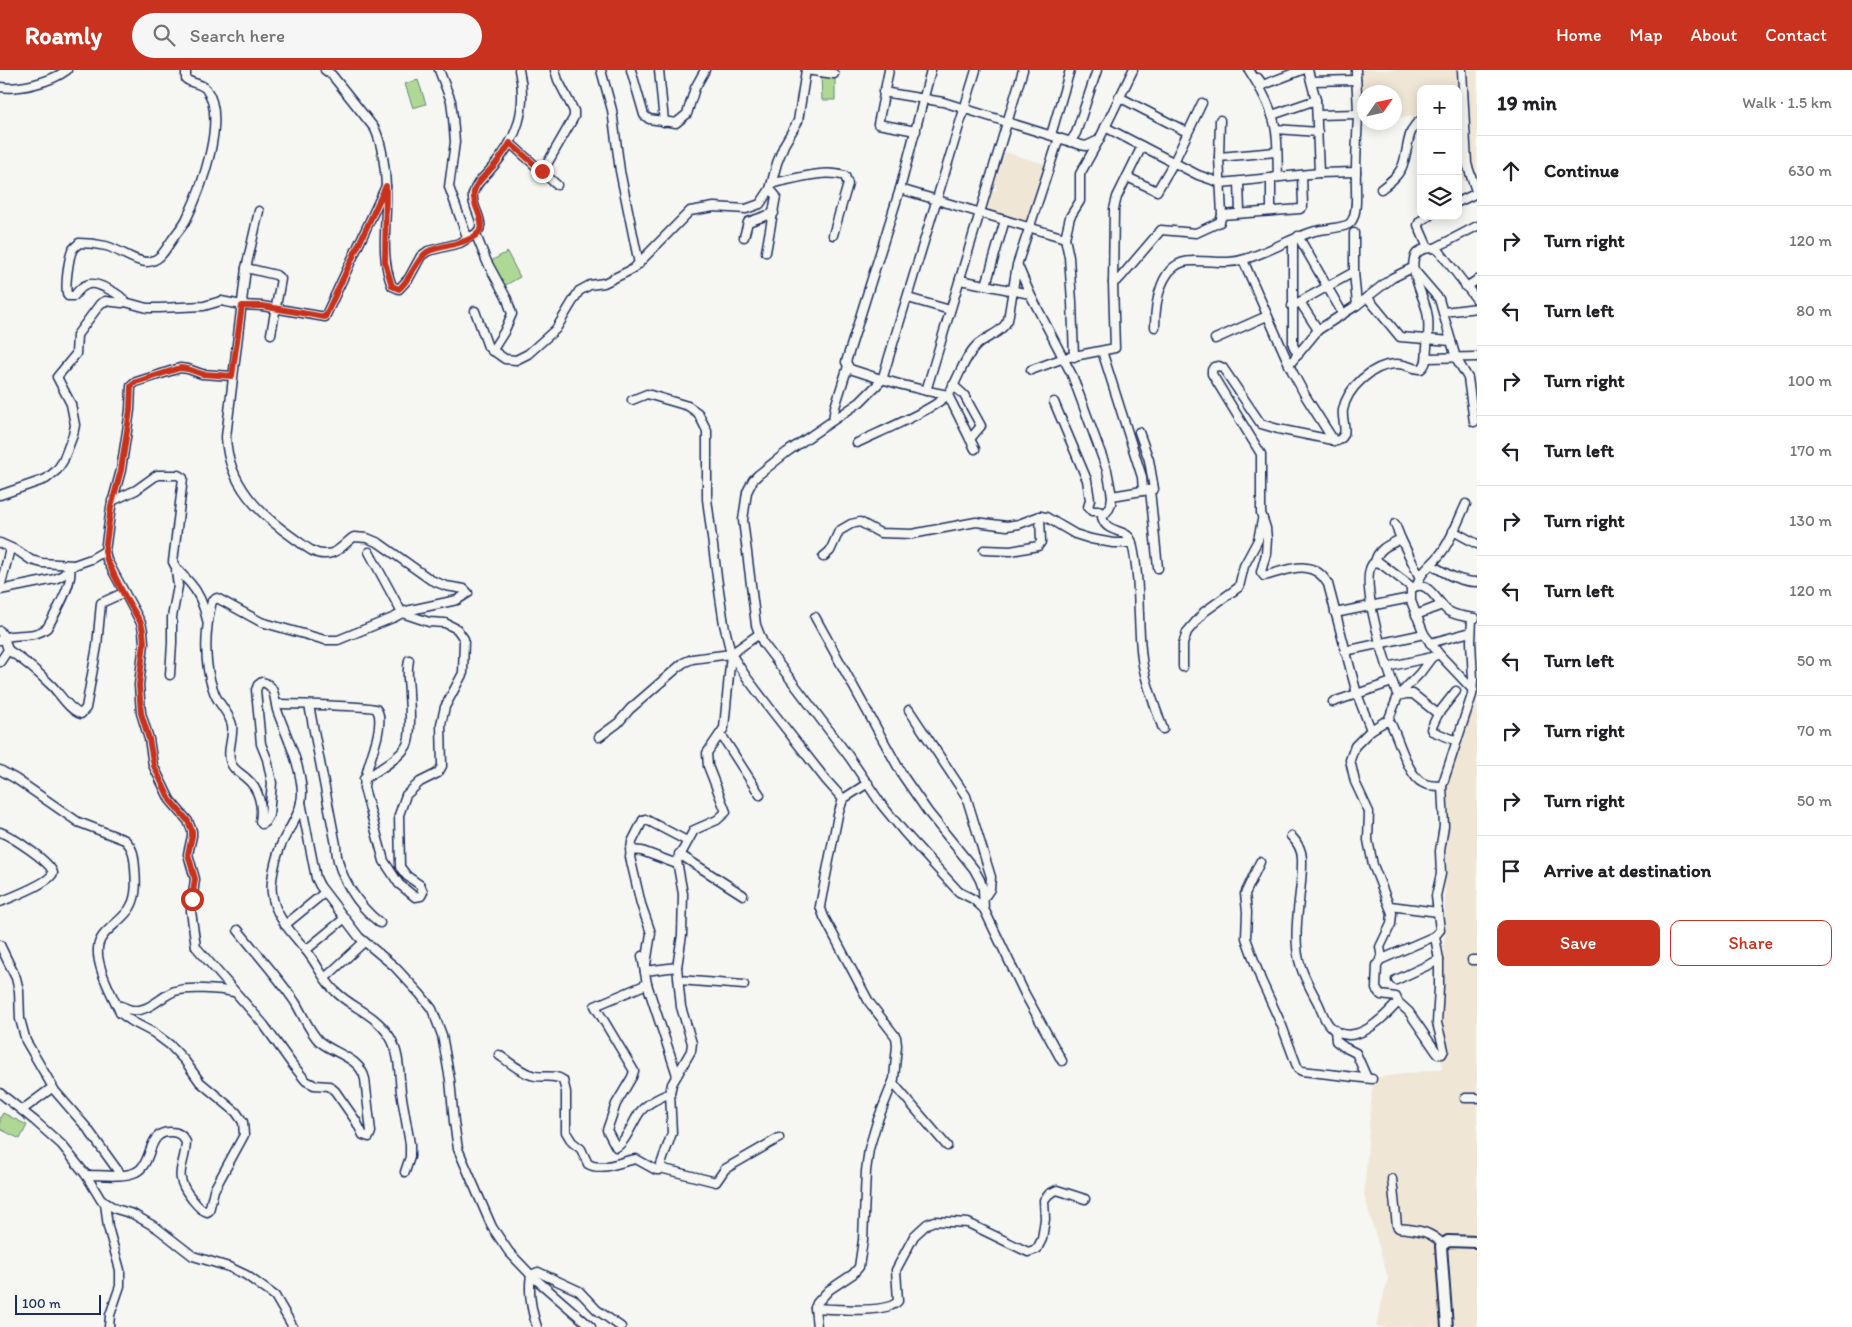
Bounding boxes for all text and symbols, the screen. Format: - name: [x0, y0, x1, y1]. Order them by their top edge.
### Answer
- search box: [132, 13, 482, 58]
- text: Roamly: [25, 21, 102, 50]
- icon: search: [150, 21, 178, 49]
- text: Search here: [190, 24, 285, 47]
- text: Home: [1556, 24, 1602, 46]
- text: Map: [1630, 24, 1663, 46]
- text: About: [1691, 24, 1737, 46]
- text: Contact: [1765, 24, 1827, 46]
- north arrow: [1357, 85, 1402, 130]
- map controls: [1417, 85, 1462, 220]
- button: +: [1417, 85, 1462, 130]
- text: 19 min: [1497, 90, 1557, 115]
- text: Walk · 1.5 km: [1742, 93, 1832, 112]
- button: −: [1417, 130, 1462, 175]
- icon: ahead: [1497, 157, 1525, 185]
- text: Continue: [1544, 159, 1619, 182]
- route end: [531, 160, 554, 183]
- text: 630 m: [1788, 161, 1832, 180]
- button: layers: [1417, 175, 1462, 220]
- icon: right: [1497, 227, 1525, 255]
- text: Turn right: [1544, 229, 1625, 252]
- text: 120 m: [1789, 231, 1832, 250]
- icon: left: [1497, 297, 1525, 325]
- text: Turn left: [1544, 299, 1614, 322]
- text: 80 m: [1796, 301, 1832, 320]
- icon: right: [1497, 367, 1525, 395]
- text: Turn right: [1544, 369, 1625, 392]
- text: 100 m: [1788, 371, 1832, 390]
- icon: left: [1497, 437, 1525, 465]
- text: Turn left: [1544, 439, 1614, 462]
- text: 170 m: [1790, 441, 1832, 460]
- icon: right: [1497, 507, 1525, 535]
- text: Turn right: [1544, 509, 1625, 532]
- text: 130 m: [1789, 511, 1832, 530]
- icon: left: [1497, 577, 1525, 605]
- text: Turn left: [1544, 579, 1614, 602]
- text: 120 m: [1789, 581, 1832, 600]
- icon: left: [1497, 647, 1525, 675]
- text: Turn left: [1544, 649, 1614, 672]
- text: 50 m: [1797, 651, 1832, 670]
- icon: right: [1497, 717, 1525, 745]
- text: Turn right: [1544, 719, 1625, 742]
- text: 70 m: [1797, 721, 1832, 740]
- icon: right: [1497, 787, 1525, 815]
- text: Turn right: [1544, 789, 1625, 812]
- text: 50 m: [1797, 791, 1832, 810]
- icon: arrive: [1497, 857, 1525, 885]
- text: Arrive at destination: [1544, 859, 1711, 882]
- route start: [181, 888, 204, 911]
- button: Save: [1497, 920, 1660, 966]
- button: Share: [1670, 920, 1832, 966]
- scale bar: [15, 1292, 101, 1315]
- text: 100 m: [22, 1295, 61, 1312]

